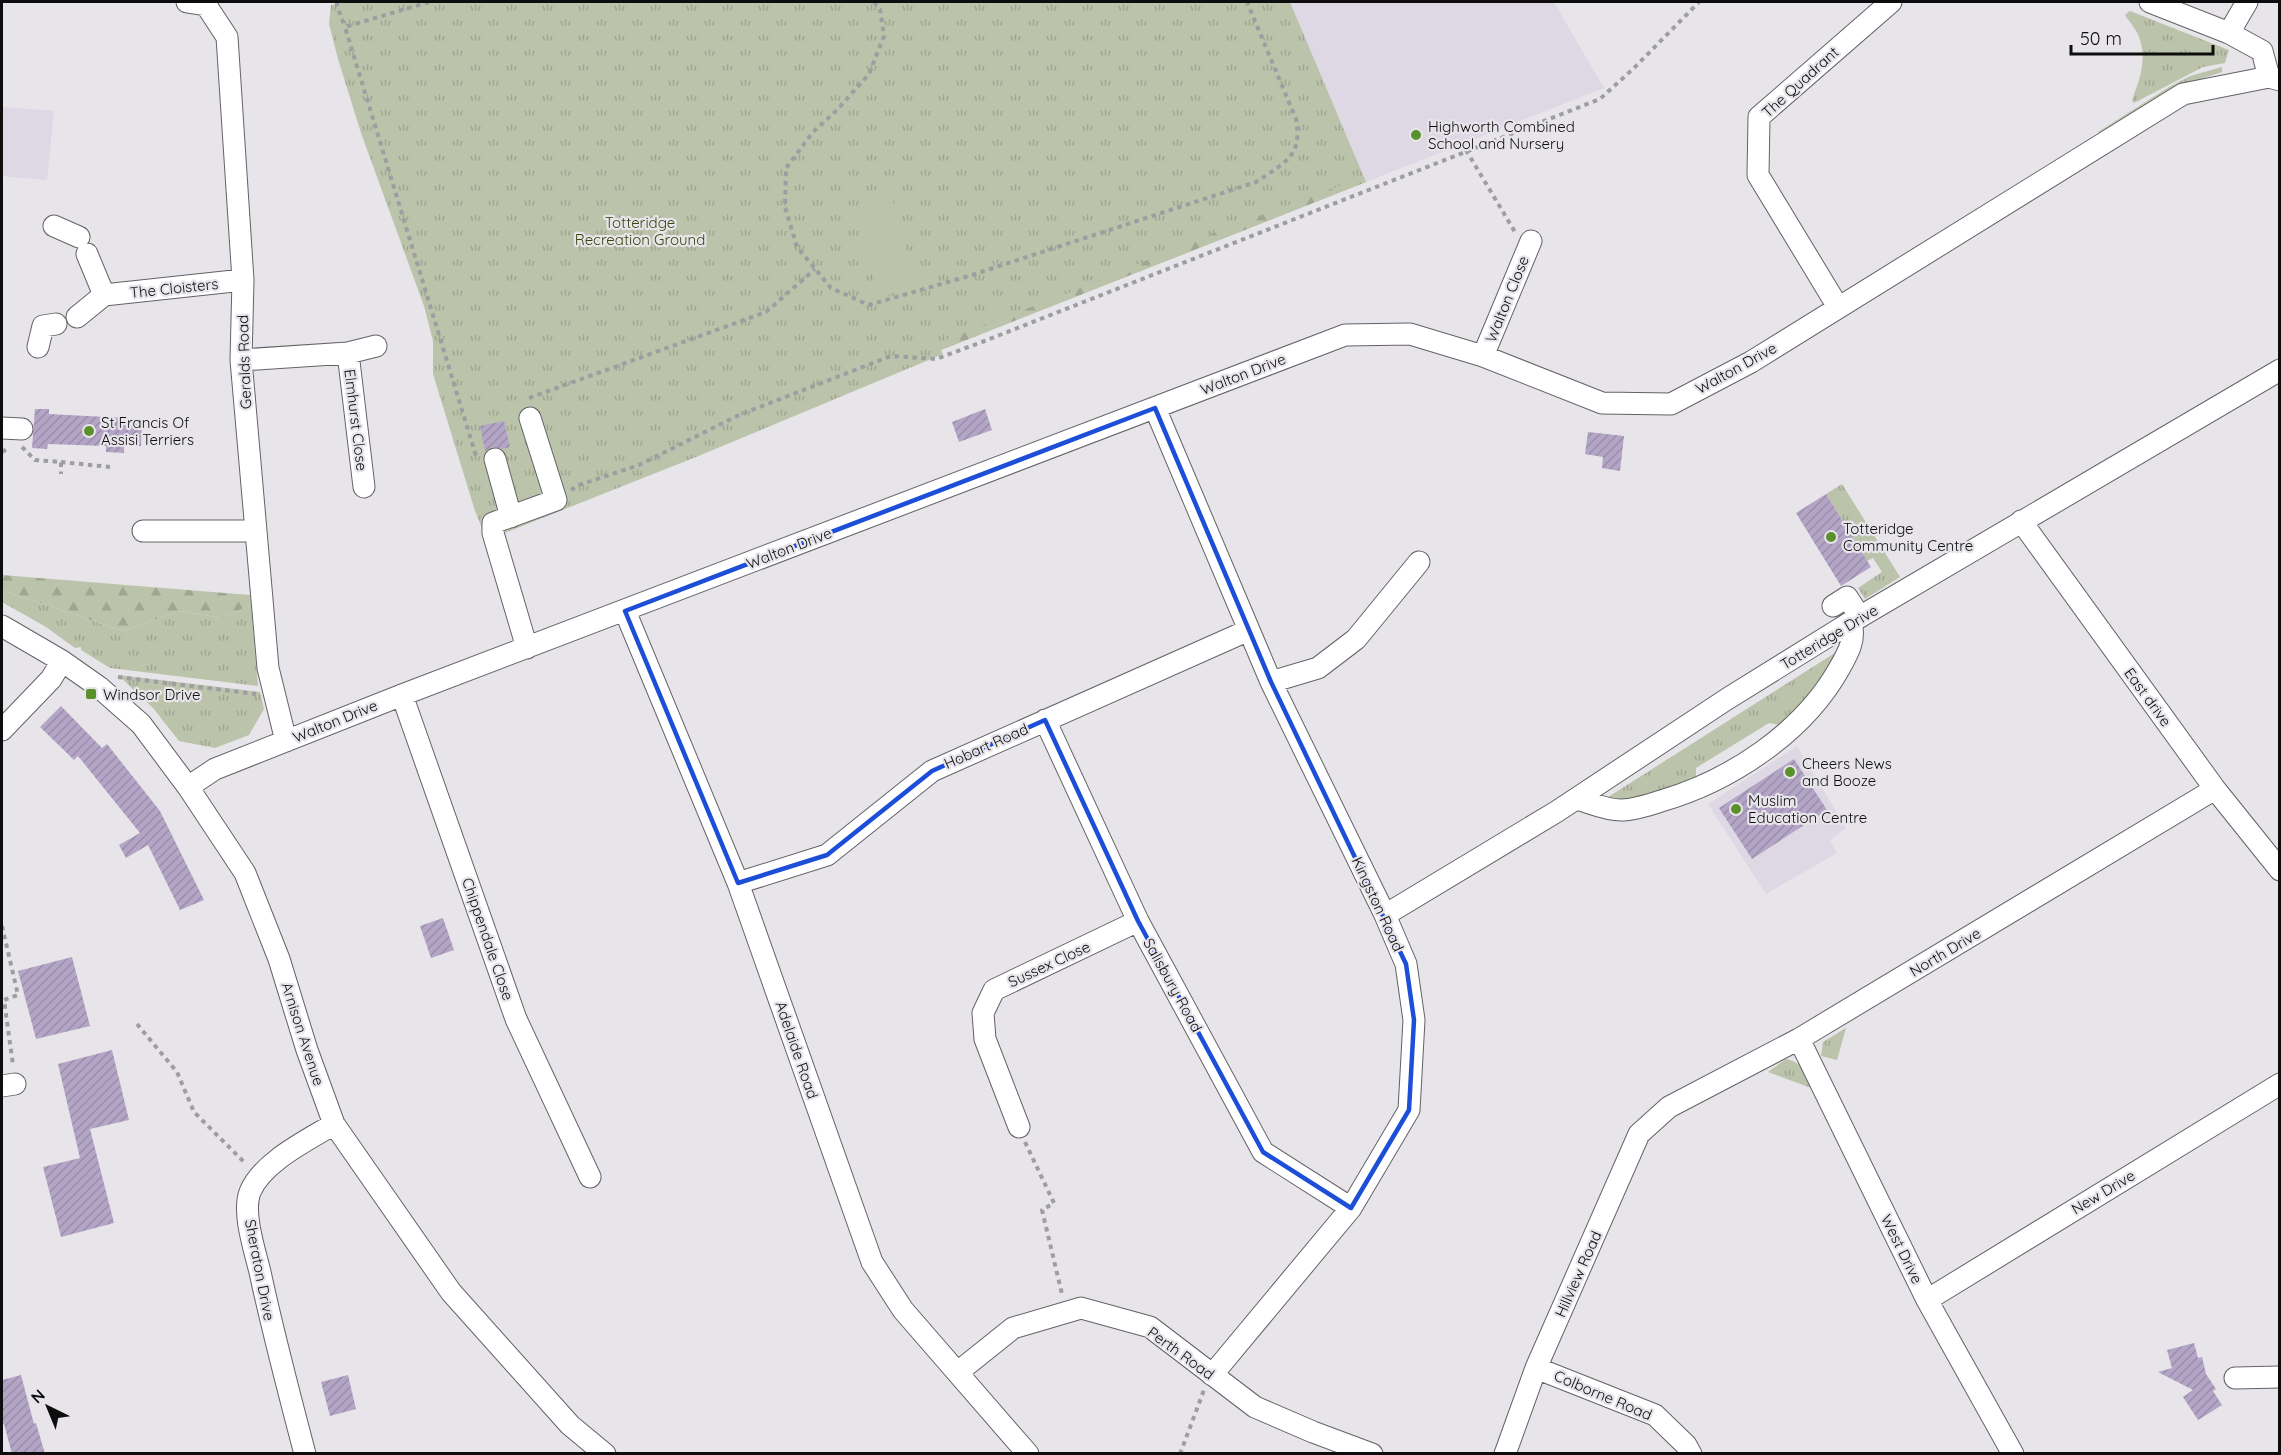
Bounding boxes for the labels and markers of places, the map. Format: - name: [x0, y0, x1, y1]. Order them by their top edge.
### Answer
- place label: Highworth Combined School and Nursery: [1428, 117, 1575, 153]
- marker: Highworth Combined School and Nursery: [1409, 128, 1423, 142]
- place label: St Francis Of Assisi Terriers: [101, 413, 194, 449]
- marker: St Francis Of Assisi Terriers: [82, 424, 96, 438]
- place label: Totteridge Community Centre: [1843, 519, 1973, 555]
- marker: Totteridge Community Centre: [1824, 530, 1838, 544]
- place label: Windsor Drive: [103, 685, 201, 704]
- marker: Windsor Drive: [84, 687, 98, 701]
- place label: Cheers News and Booze: [1802, 754, 1892, 790]
- marker: Cheers News and Booze: [1783, 765, 1797, 779]
- place label: Muslim Education Centre: [1748, 791, 1867, 827]
- marker: Muslim Education Centre: [1729, 802, 1743, 816]

